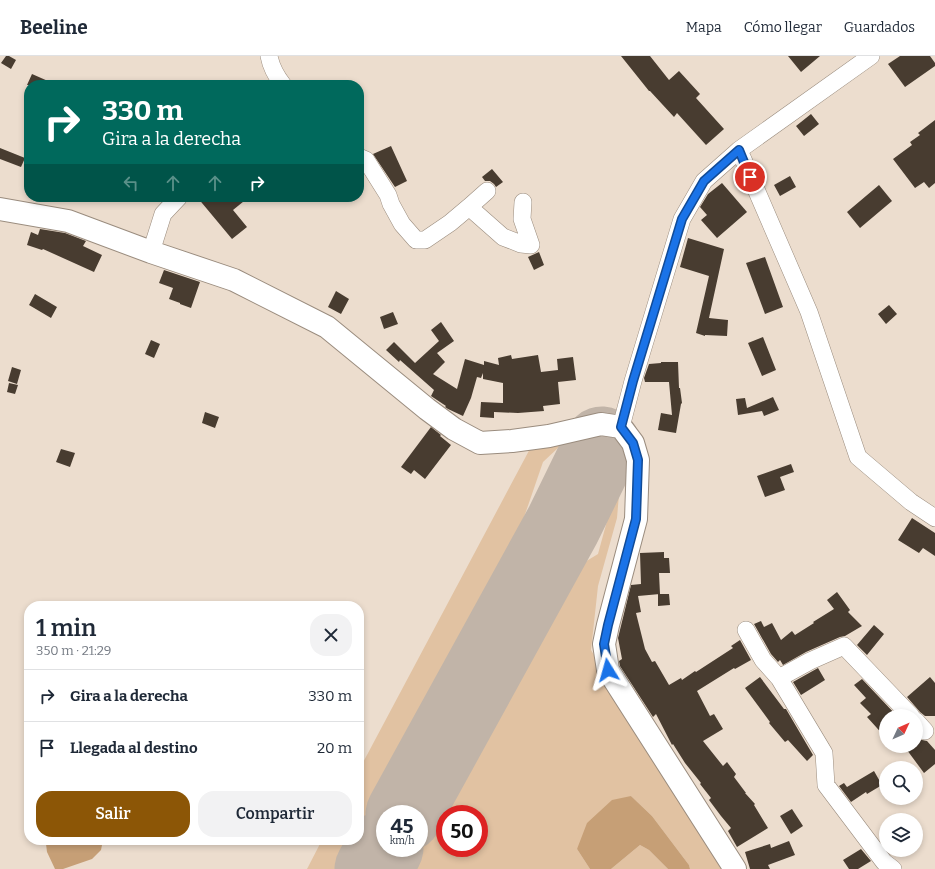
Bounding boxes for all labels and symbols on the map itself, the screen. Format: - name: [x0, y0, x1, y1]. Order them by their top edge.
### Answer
- pin: [733, 160, 767, 194]
- position arrow: [587, 649, 629, 691]
- north arrow: [879, 709, 923, 753]
- speed limit sign: 50: [436, 805, 488, 857]

